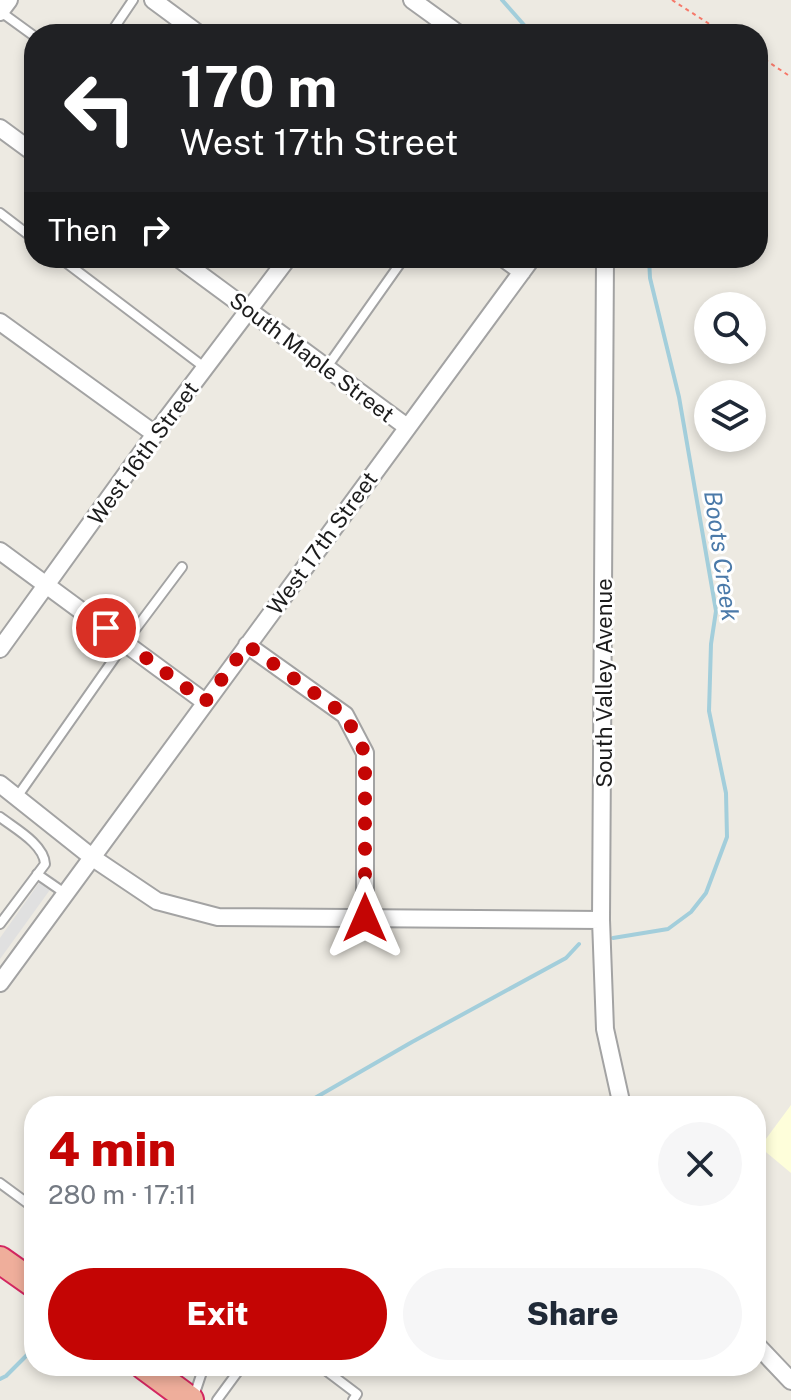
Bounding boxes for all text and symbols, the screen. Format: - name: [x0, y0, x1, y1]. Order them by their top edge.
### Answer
- text: 170 m: [180, 54, 337, 120]
- icon: left: [48, 56, 152, 160]
- text: West 17th Street: [180, 121, 458, 163]
- icon: right: [133, 208, 177, 252]
- text: Then: [48, 212, 117, 248]
- street label: South Maple Street: [225, 287, 399, 427]
- map controls: [694, 292, 766, 452]
- button: search: [694, 292, 766, 364]
- street label: West 16th Street: [82, 376, 204, 530]
- button: layers: [694, 380, 766, 452]
- street label: West 17th Street: [261, 467, 383, 619]
- water label: Boots Creek: [699, 489, 745, 623]
- street label: South Valley Avenue: [591, 578, 617, 788]
- pin: [72, 594, 140, 662]
- icon: arrive: [84, 606, 128, 650]
- position arrow: [323, 876, 407, 960]
- text: 4 min: [48, 1120, 176, 1177]
- button: close: [658, 1122, 742, 1206]
- text: 280 m · 17:11: [48, 1179, 197, 1210]
- button: Exit: [48, 1268, 387, 1360]
- button: Share: [403, 1268, 742, 1360]

